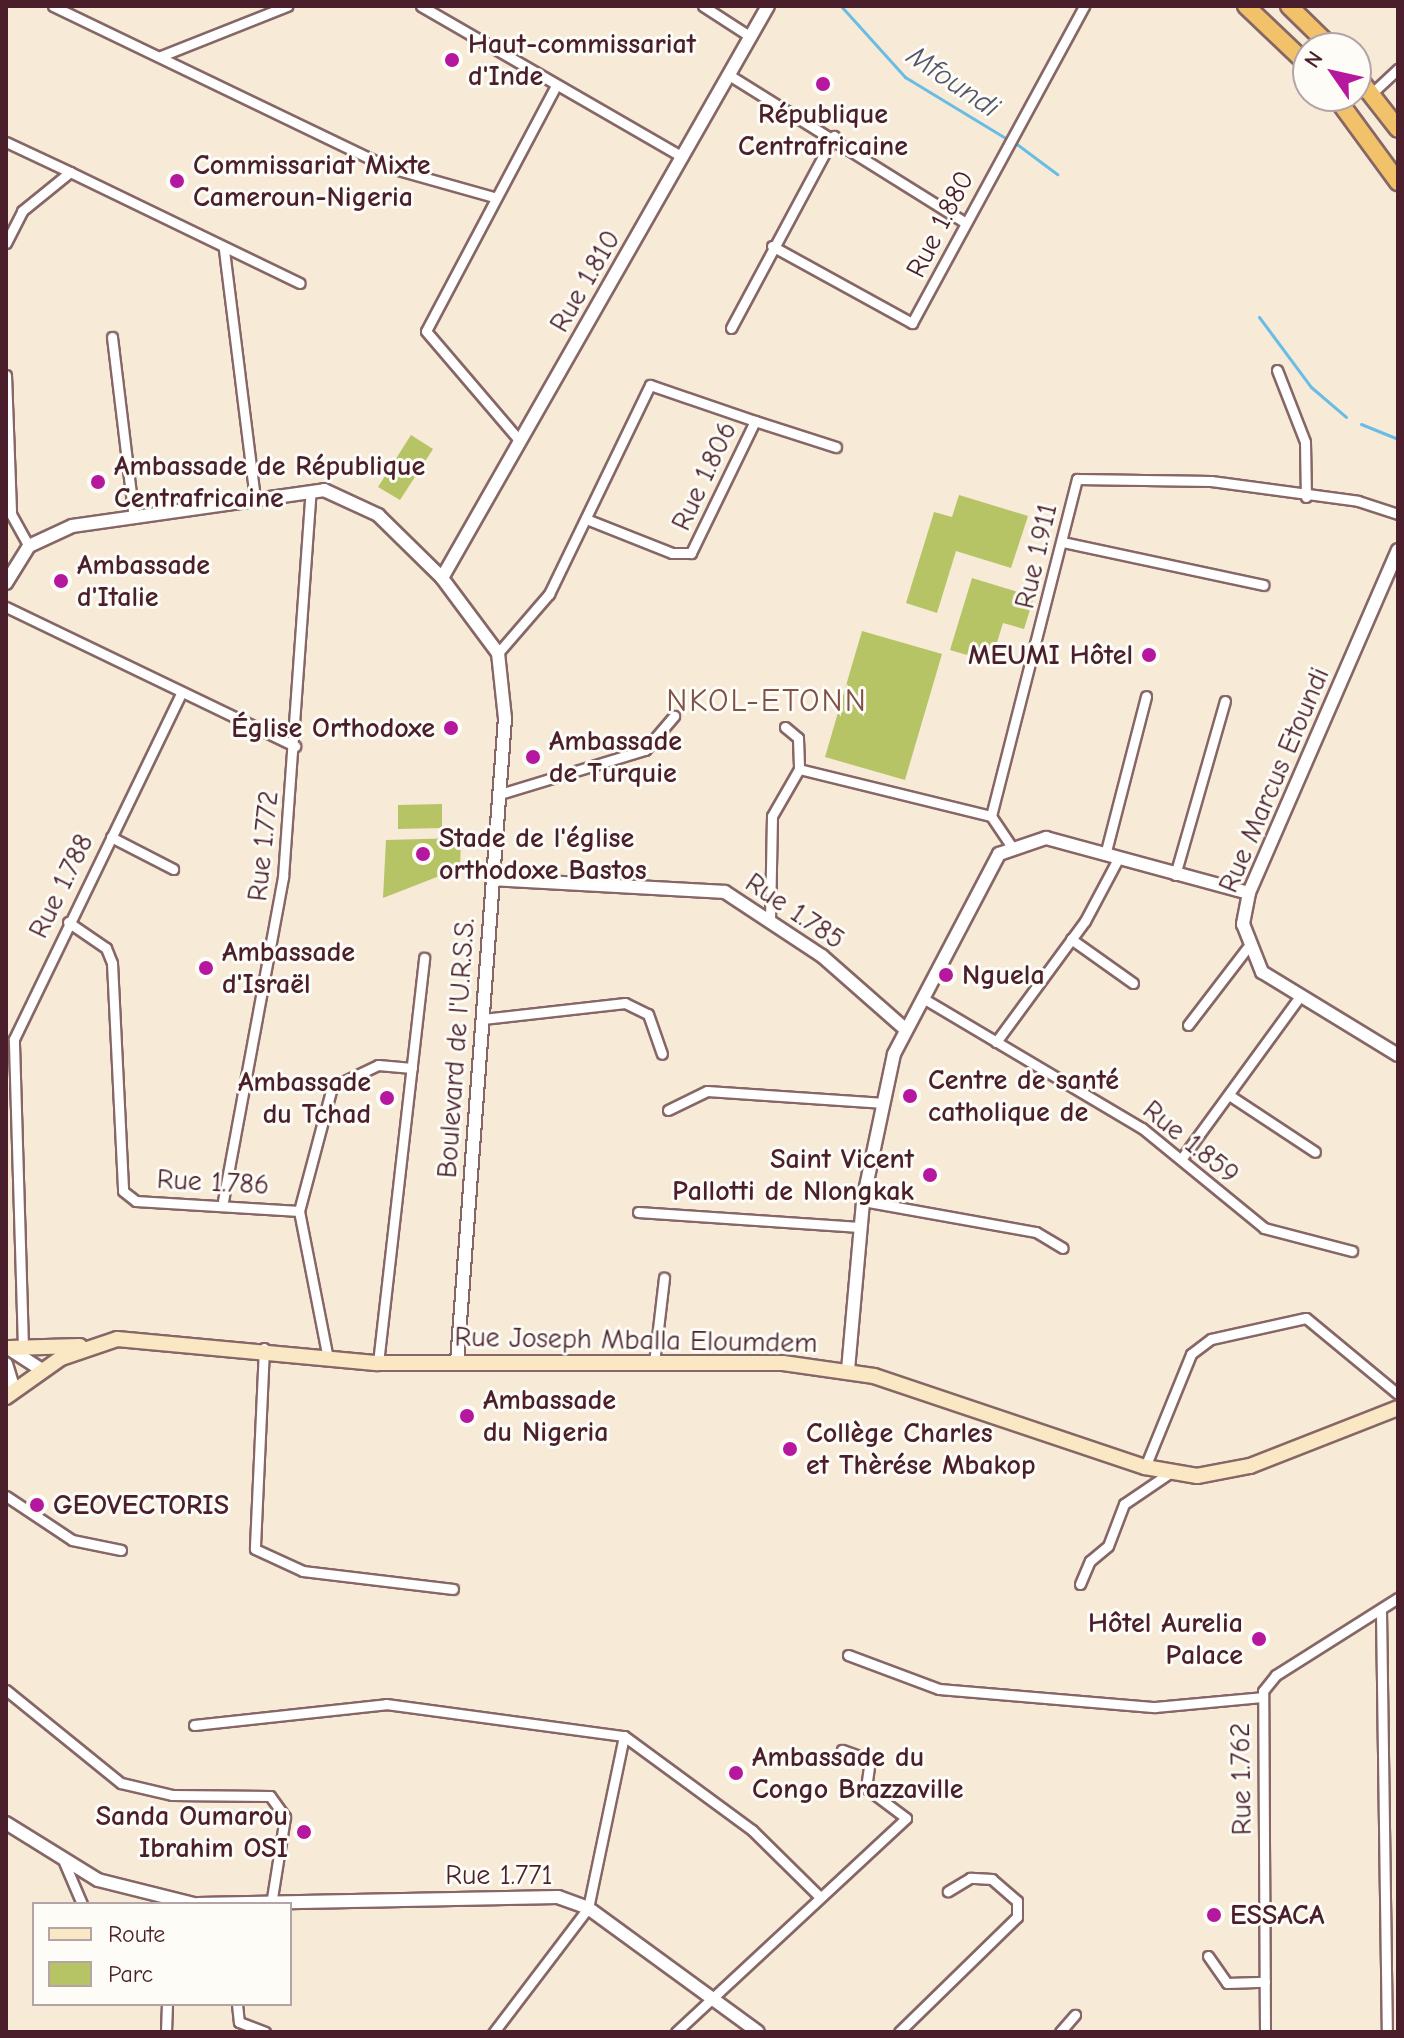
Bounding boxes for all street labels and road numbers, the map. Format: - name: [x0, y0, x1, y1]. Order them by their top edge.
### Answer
- street label: Rue 1.880: [899, 165, 981, 283]
- street label: Rue 1.810: [542, 224, 628, 338]
- street label: Rue 1.806: [664, 416, 744, 536]
- street label: Rue 1.911: [1008, 500, 1064, 612]
- street label: Rue Marcus Etoundi: [1211, 662, 1337, 898]
- street label: Rue 1.772: [240, 789, 286, 903]
- street label: Rue 1.788: [21, 828, 101, 944]
- street label: Rue 1.785: [739, 866, 851, 956]
- street label: Boulevard de l'U.R.S.S.: [430, 917, 482, 1179]
- street label: Rue 1.859: [1136, 1093, 1246, 1191]
- street label: Rue 1.786: [156, 1162, 270, 1202]
- street label: Rue Joseph Mballa Eloumdem: [454, 1320, 818, 1360]
- street label: Rue 1.762: [1223, 1722, 1259, 1836]
- street label: Rue 1.771: [445, 1858, 553, 1892]

